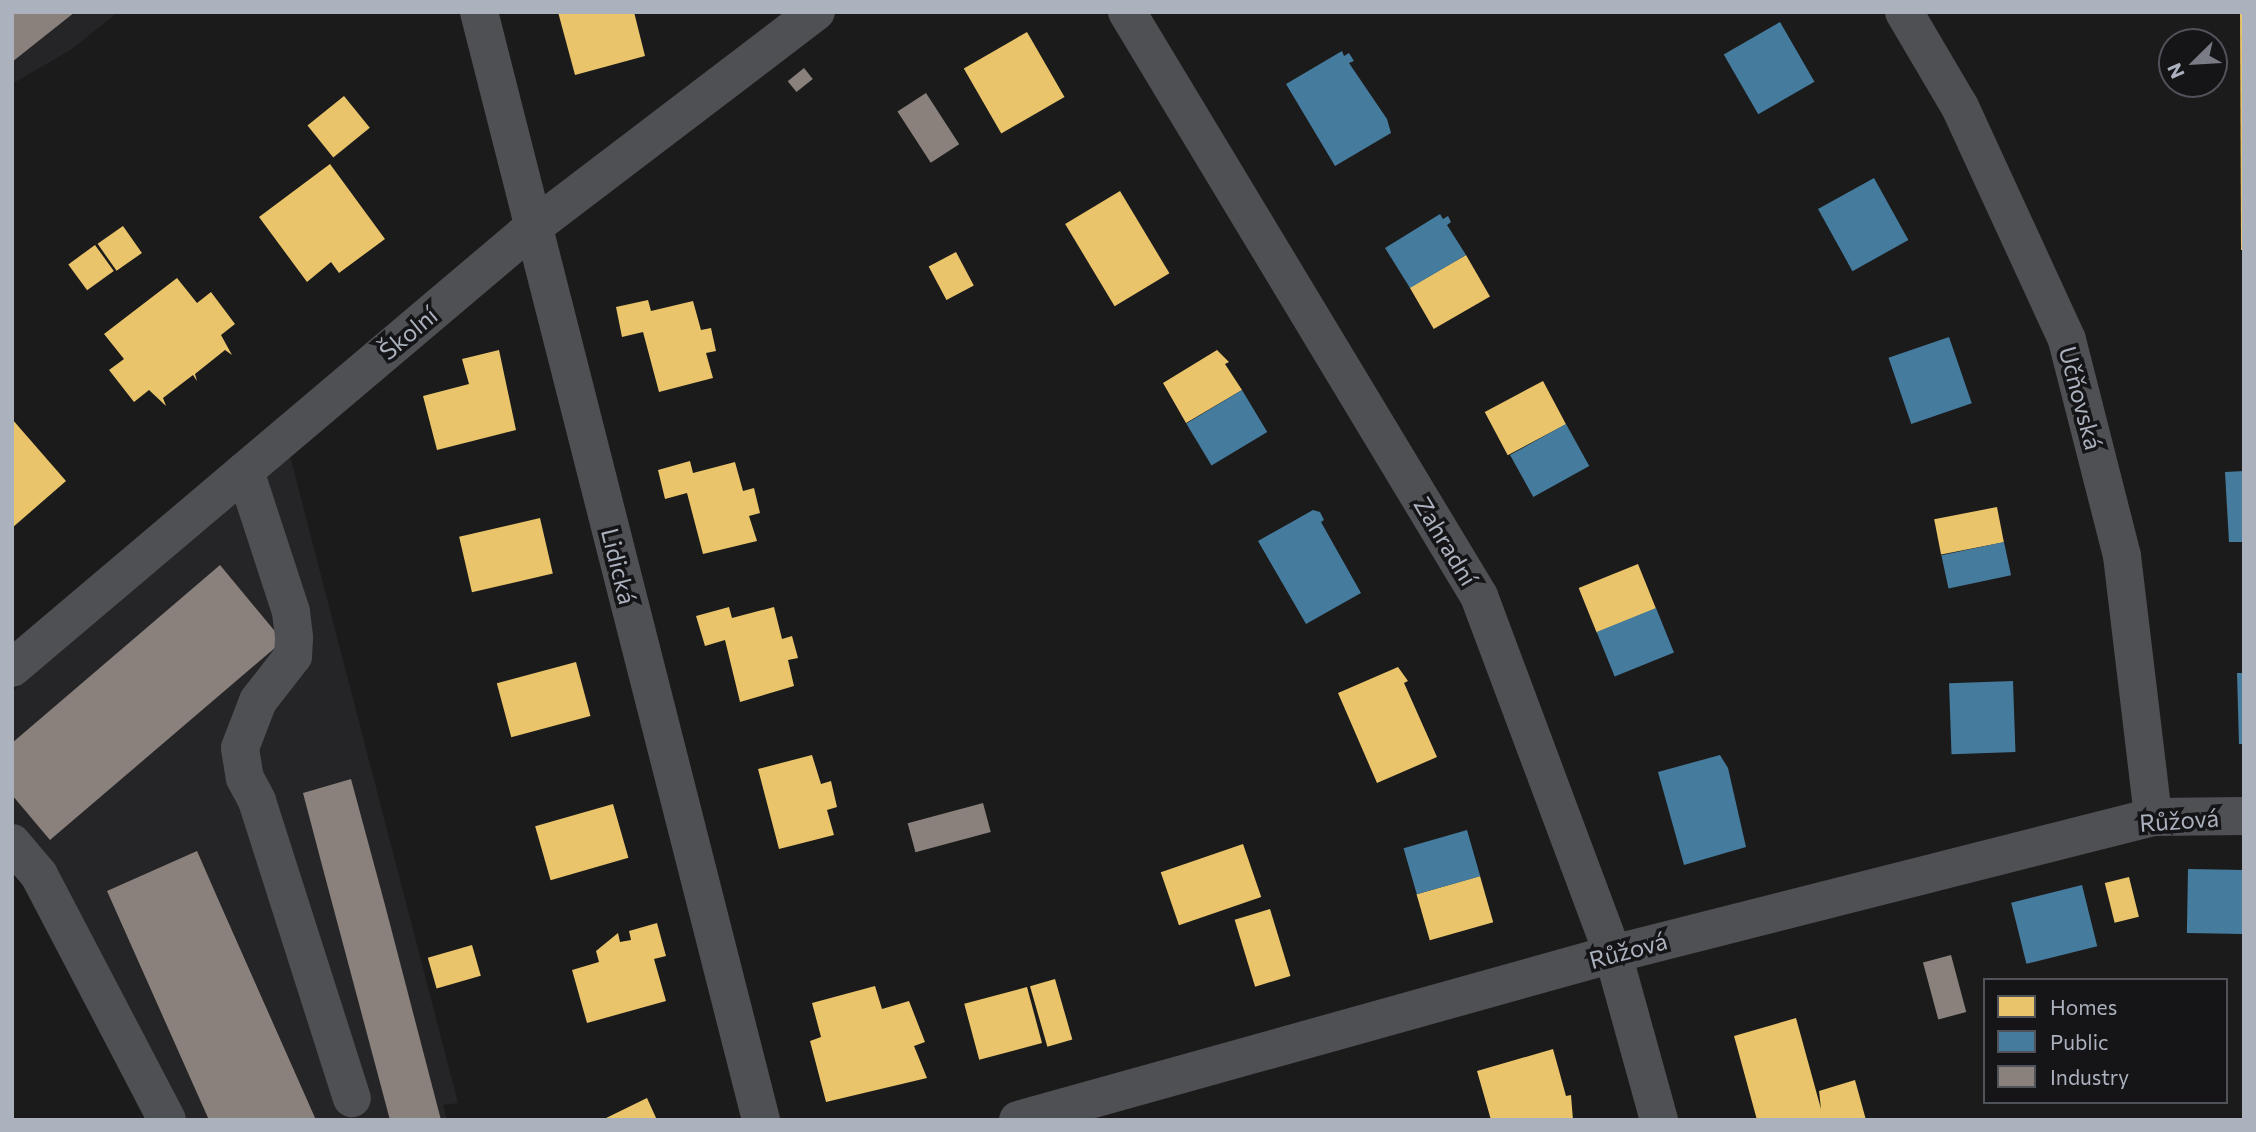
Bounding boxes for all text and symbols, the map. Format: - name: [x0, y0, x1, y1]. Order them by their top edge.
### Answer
- north arrow: [2158, 28, 2228, 98]
- text: N: [2162, 60, 2189, 82]
- street label: Školní: [373, 300, 443, 366]
- street label: Učňovská: [2053, 343, 2109, 453]
- street label: Zahradní: [1408, 492, 1484, 590]
- street label: Lidická: [596, 525, 642, 607]
- street label: Růžová: [2138, 803, 2220, 837]
- street label: Růžová: [1586, 926, 1670, 974]
- legend: [1983, 978, 2228, 1104]
- text: Homes: [2050, 994, 2117, 1019]
- text: Public: [2050, 1029, 2108, 1054]
- text: Industry: [2050, 1064, 2129, 1089]

